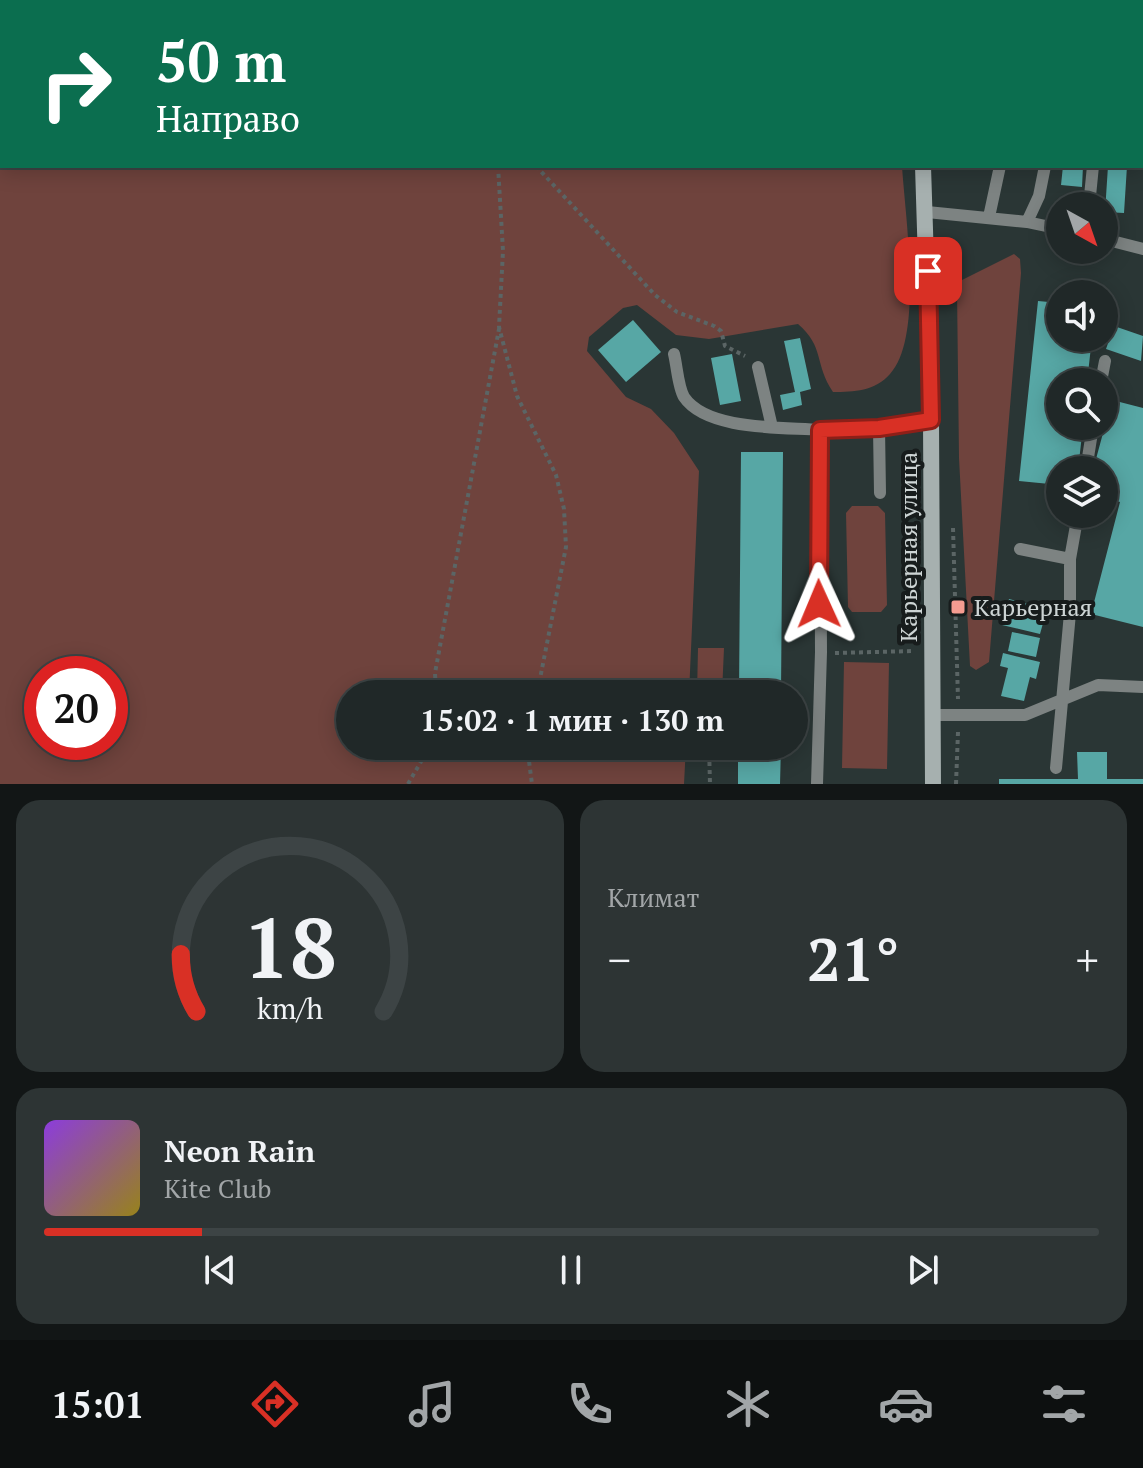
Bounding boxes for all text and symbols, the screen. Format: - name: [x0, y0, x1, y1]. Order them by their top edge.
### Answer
- text: 50 m: [156, 24, 286, 98]
- icon: right: [24, 32, 128, 136]
- text: Направо: [156, 95, 300, 142]
- north arrow: [1046, 192, 1118, 264]
- map controls: [1046, 192, 1118, 528]
- pin: [894, 237, 962, 305]
- icon: arrive: [906, 249, 950, 293]
- button: sound: [1046, 280, 1118, 352]
- button: search: [1046, 368, 1118, 440]
- street label: Карьерная улица: [892, 452, 924, 642]
- button: layers: [1046, 456, 1118, 528]
- position arrow: [777, 562, 861, 646]
- place label: Карьерная: [974, 591, 1092, 623]
- marker: Карьерная: [949, 598, 967, 616]
- speed limit sign: 20: [24, 656, 128, 760]
- text: 15:02 · 1 мин · 130 m: [420, 700, 724, 740]
- text: Климат: [608, 880, 699, 914]
- text: 18: [243, 892, 337, 1002]
- text: 21°: [807, 919, 900, 998]
- text: −: [608, 930, 631, 989]
- text: +: [1076, 930, 1099, 989]
- text: km/h: [257, 989, 323, 1027]
- text: Neon Rain: [164, 1131, 315, 1171]
- text: Kite Club: [164, 1171, 271, 1205]
- icon: previous: [198, 1248, 242, 1292]
- icon: pause: [549, 1248, 593, 1292]
- icon: next: [901, 1248, 945, 1292]
- icon: directions: [247, 1376, 303, 1432]
- icon: music: [404, 1376, 460, 1432]
- icon: phone: [562, 1376, 618, 1432]
- icon: climate: [720, 1376, 776, 1432]
- icon: car: [878, 1376, 934, 1432]
- icon: filters: [1036, 1376, 1092, 1432]
- text: 15:01: [51, 1381, 145, 1428]

